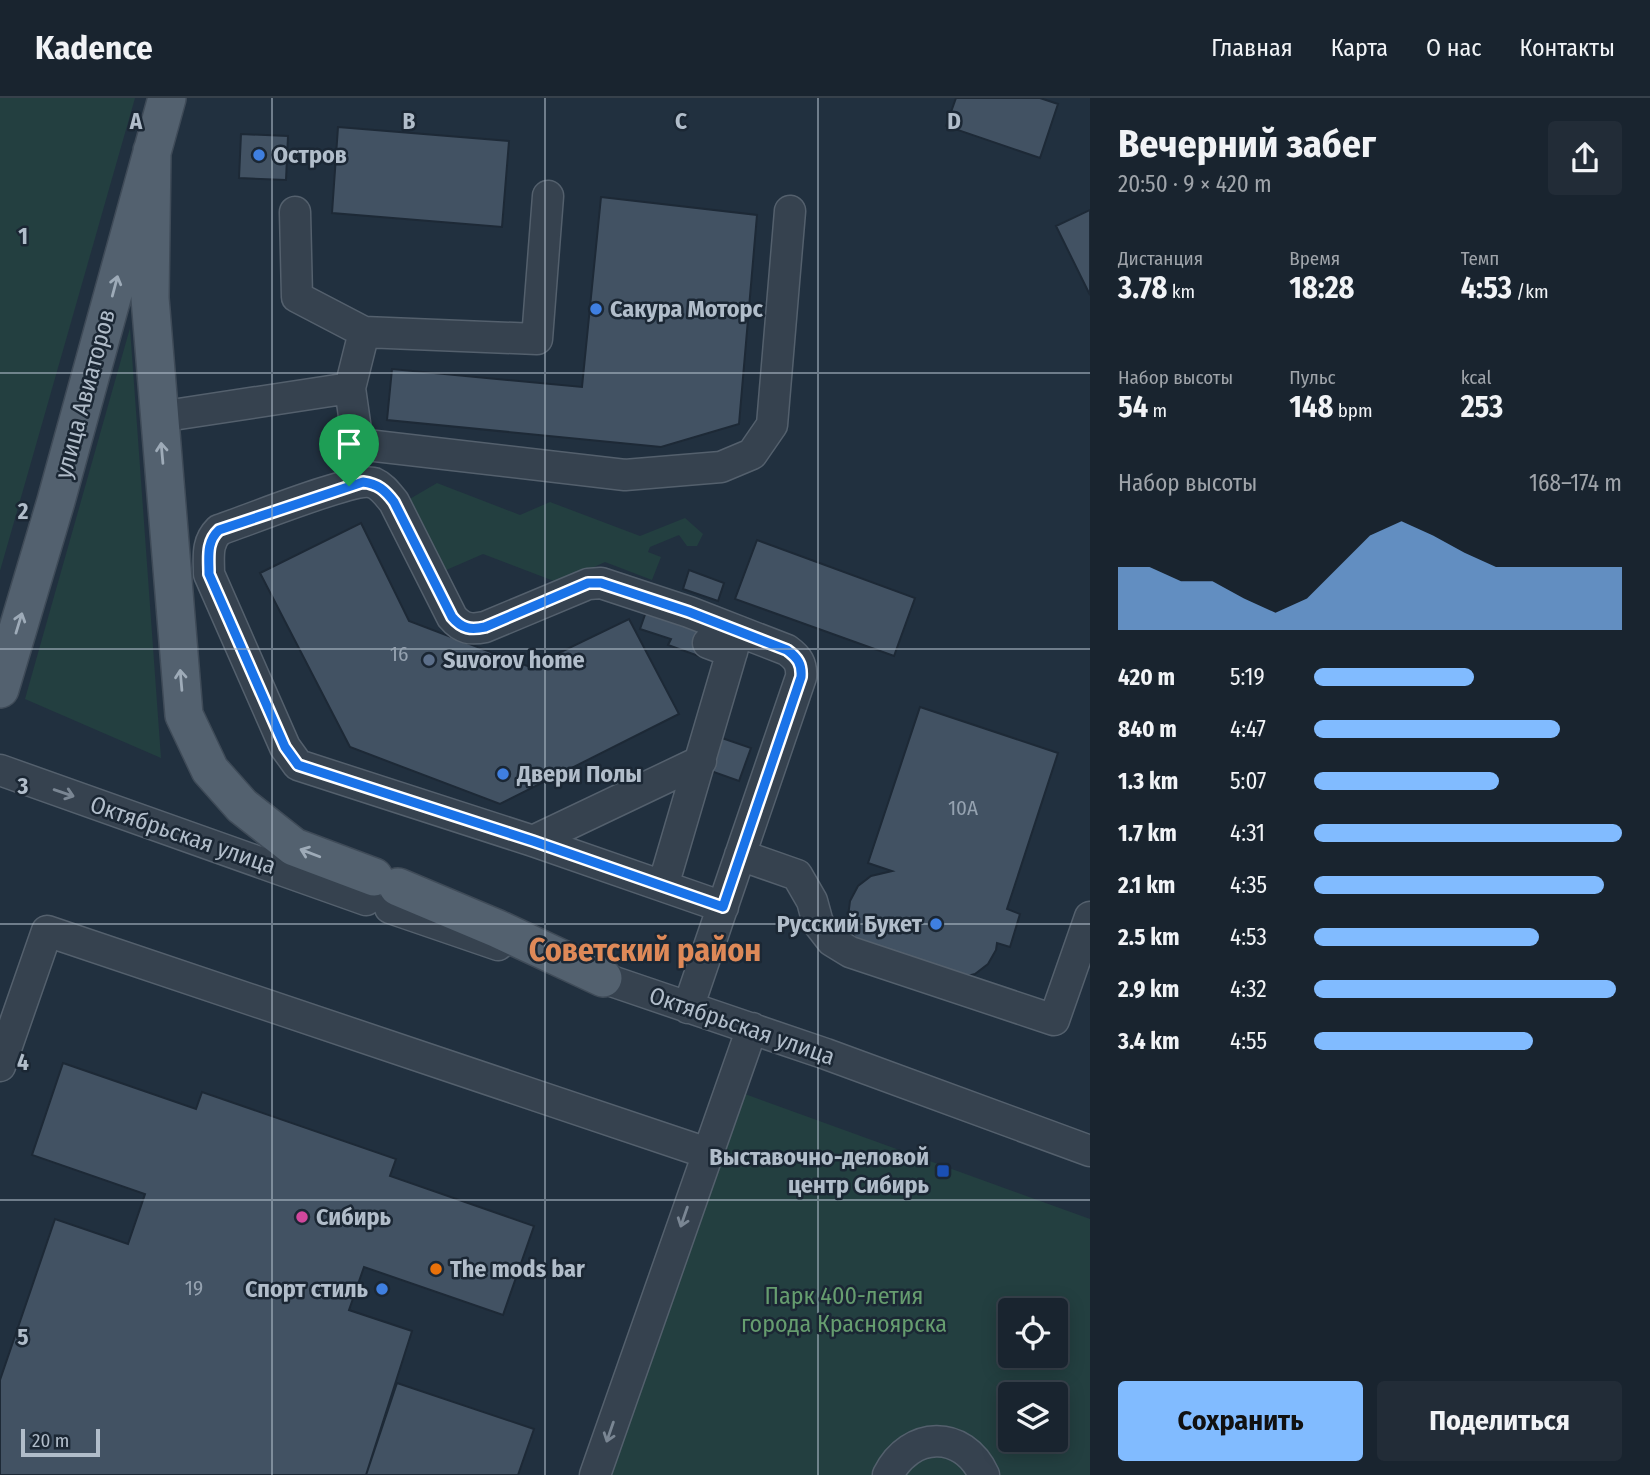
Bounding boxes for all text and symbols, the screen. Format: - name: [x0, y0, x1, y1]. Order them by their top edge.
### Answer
- text: Kadence: [35, 28, 153, 68]
- text: Главная: [1211, 34, 1293, 62]
- text: Карта: [1331, 34, 1388, 62]
- text: О нас: [1426, 34, 1481, 62]
- text: Контакты: [1519, 34, 1615, 62]
- text: A: [129, 107, 143, 135]
- text: B: [403, 107, 416, 135]
- text: C: [675, 107, 687, 135]
- text: D: [947, 107, 961, 135]
- text: Вечерний забег: [1118, 121, 1376, 167]
- button: share: [1548, 121, 1622, 195]
- place label: Остров: [273, 141, 347, 169]
- marker: Остров: [251, 147, 267, 163]
- text: 20:50 · 9 × 420 m: [1118, 170, 1272, 198]
- text: 1: [18, 222, 28, 250]
- text: Дистанция: [1118, 247, 1203, 270]
- text: Время: [1289, 247, 1340, 270]
- text: Темп: [1461, 247, 1499, 270]
- text: 3.78: [1118, 270, 1167, 306]
- text: 18:28: [1289, 270, 1354, 306]
- text: 4:53: [1461, 270, 1512, 306]
- one-way arrow: [109, 276, 122, 298]
- text: km: [1167, 280, 1195, 303]
- text: /km: [1512, 280, 1549, 303]
- place label: Сакура Моторс: [610, 295, 764, 323]
- marker: Сакура Моторс: [588, 301, 604, 317]
- street label: улица Авиаторов: [49, 306, 121, 482]
- text: Набор высоты: [1118, 366, 1233, 389]
- text: Пульс: [1289, 366, 1336, 389]
- text: kcal: [1461, 366, 1491, 389]
- text: 54: [1118, 389, 1148, 425]
- text: 148: [1289, 389, 1333, 425]
- text: 253: [1461, 389, 1503, 425]
- text: m: [1148, 399, 1167, 422]
- text: bpm: [1333, 399, 1373, 422]
- pin: [319, 414, 379, 486]
- icon: arrive: [330, 425, 368, 463]
- one-way arrow: [155, 443, 168, 465]
- text: Набор высоты: [1118, 469, 1257, 497]
- text: 168–174 m: [1529, 469, 1622, 497]
- text: 2: [17, 497, 29, 525]
- one-way arrow: [14, 612, 27, 634]
- house number: 16: [390, 641, 408, 667]
- place label: Suvorov home: [443, 646, 585, 674]
- marker: Suvorov home: [421, 652, 437, 668]
- text: 420 m: [1118, 663, 1175, 691]
- text: 5:19: [1230, 663, 1265, 691]
- one-way arrow: [174, 669, 187, 692]
- text: 840 m: [1118, 715, 1177, 743]
- text: 4:47: [1230, 715, 1266, 743]
- place label: Двери Полы: [516, 760, 642, 788]
- marker: Двери Полы: [495, 766, 511, 782]
- text: 1.3 km: [1118, 767, 1178, 795]
- text: 5:07: [1230, 767, 1266, 795]
- text: 3: [17, 772, 29, 800]
- one-way arrow: [53, 788, 75, 800]
- street label: Октябрьская улица: [87, 790, 279, 880]
- house number: 10А: [948, 795, 978, 821]
- text: 1.7 km: [1118, 819, 1177, 847]
- text: 4:31: [1230, 819, 1265, 847]
- one-way arrow: [300, 845, 322, 858]
- text: 2.1 km: [1118, 871, 1175, 899]
- text: 4:35: [1230, 871, 1267, 899]
- place label: Русский Букет: [777, 910, 923, 938]
- marker: Русский Букет: [928, 916, 944, 932]
- text: 2.5 km: [1118, 923, 1179, 951]
- text: 4:53: [1230, 923, 1267, 951]
- district label: Советский район: [529, 931, 761, 969]
- text: 2.9 km: [1118, 975, 1179, 1003]
- text: 4:32: [1230, 975, 1267, 1003]
- street label: Октябрьская улица: [646, 981, 838, 1071]
- text: 3.4 km: [1118, 1027, 1180, 1055]
- text: 4:55: [1230, 1027, 1267, 1055]
- text: 4: [17, 1048, 29, 1076]
- place label: Выставочно-деловой центр Сибирь: [709, 1143, 930, 1199]
- marker: Выставочно-деловой центр Сибирь: [935, 1163, 951, 1179]
- place label: Сибирь: [316, 1203, 392, 1231]
- one-way arrow: [677, 1206, 689, 1228]
- marker: Сибирь: [294, 1209, 310, 1225]
- place label: The mods bar: [450, 1255, 585, 1283]
- marker: The mods bar: [428, 1261, 444, 1277]
- house number: 19: [185, 1275, 203, 1301]
- place label: Спорт стиль: [245, 1275, 369, 1303]
- marker: Спорт стиль: [374, 1281, 390, 1297]
- park label: Парк 400-летия города Красноярска: [741, 1282, 947, 1338]
- map controls: [998, 1298, 1068, 1452]
- button: locate: [998, 1298, 1068, 1368]
- text: 5: [17, 1323, 29, 1351]
- button: Сохранить: [1118, 1381, 1363, 1461]
- button: Поделиться: [1377, 1381, 1622, 1461]
- button: layers: [998, 1382, 1068, 1452]
- one-way arrow: [603, 1421, 615, 1443]
- scale bar: [21, 1426, 100, 1458]
- text: 20 m: [32, 1429, 69, 1452]

